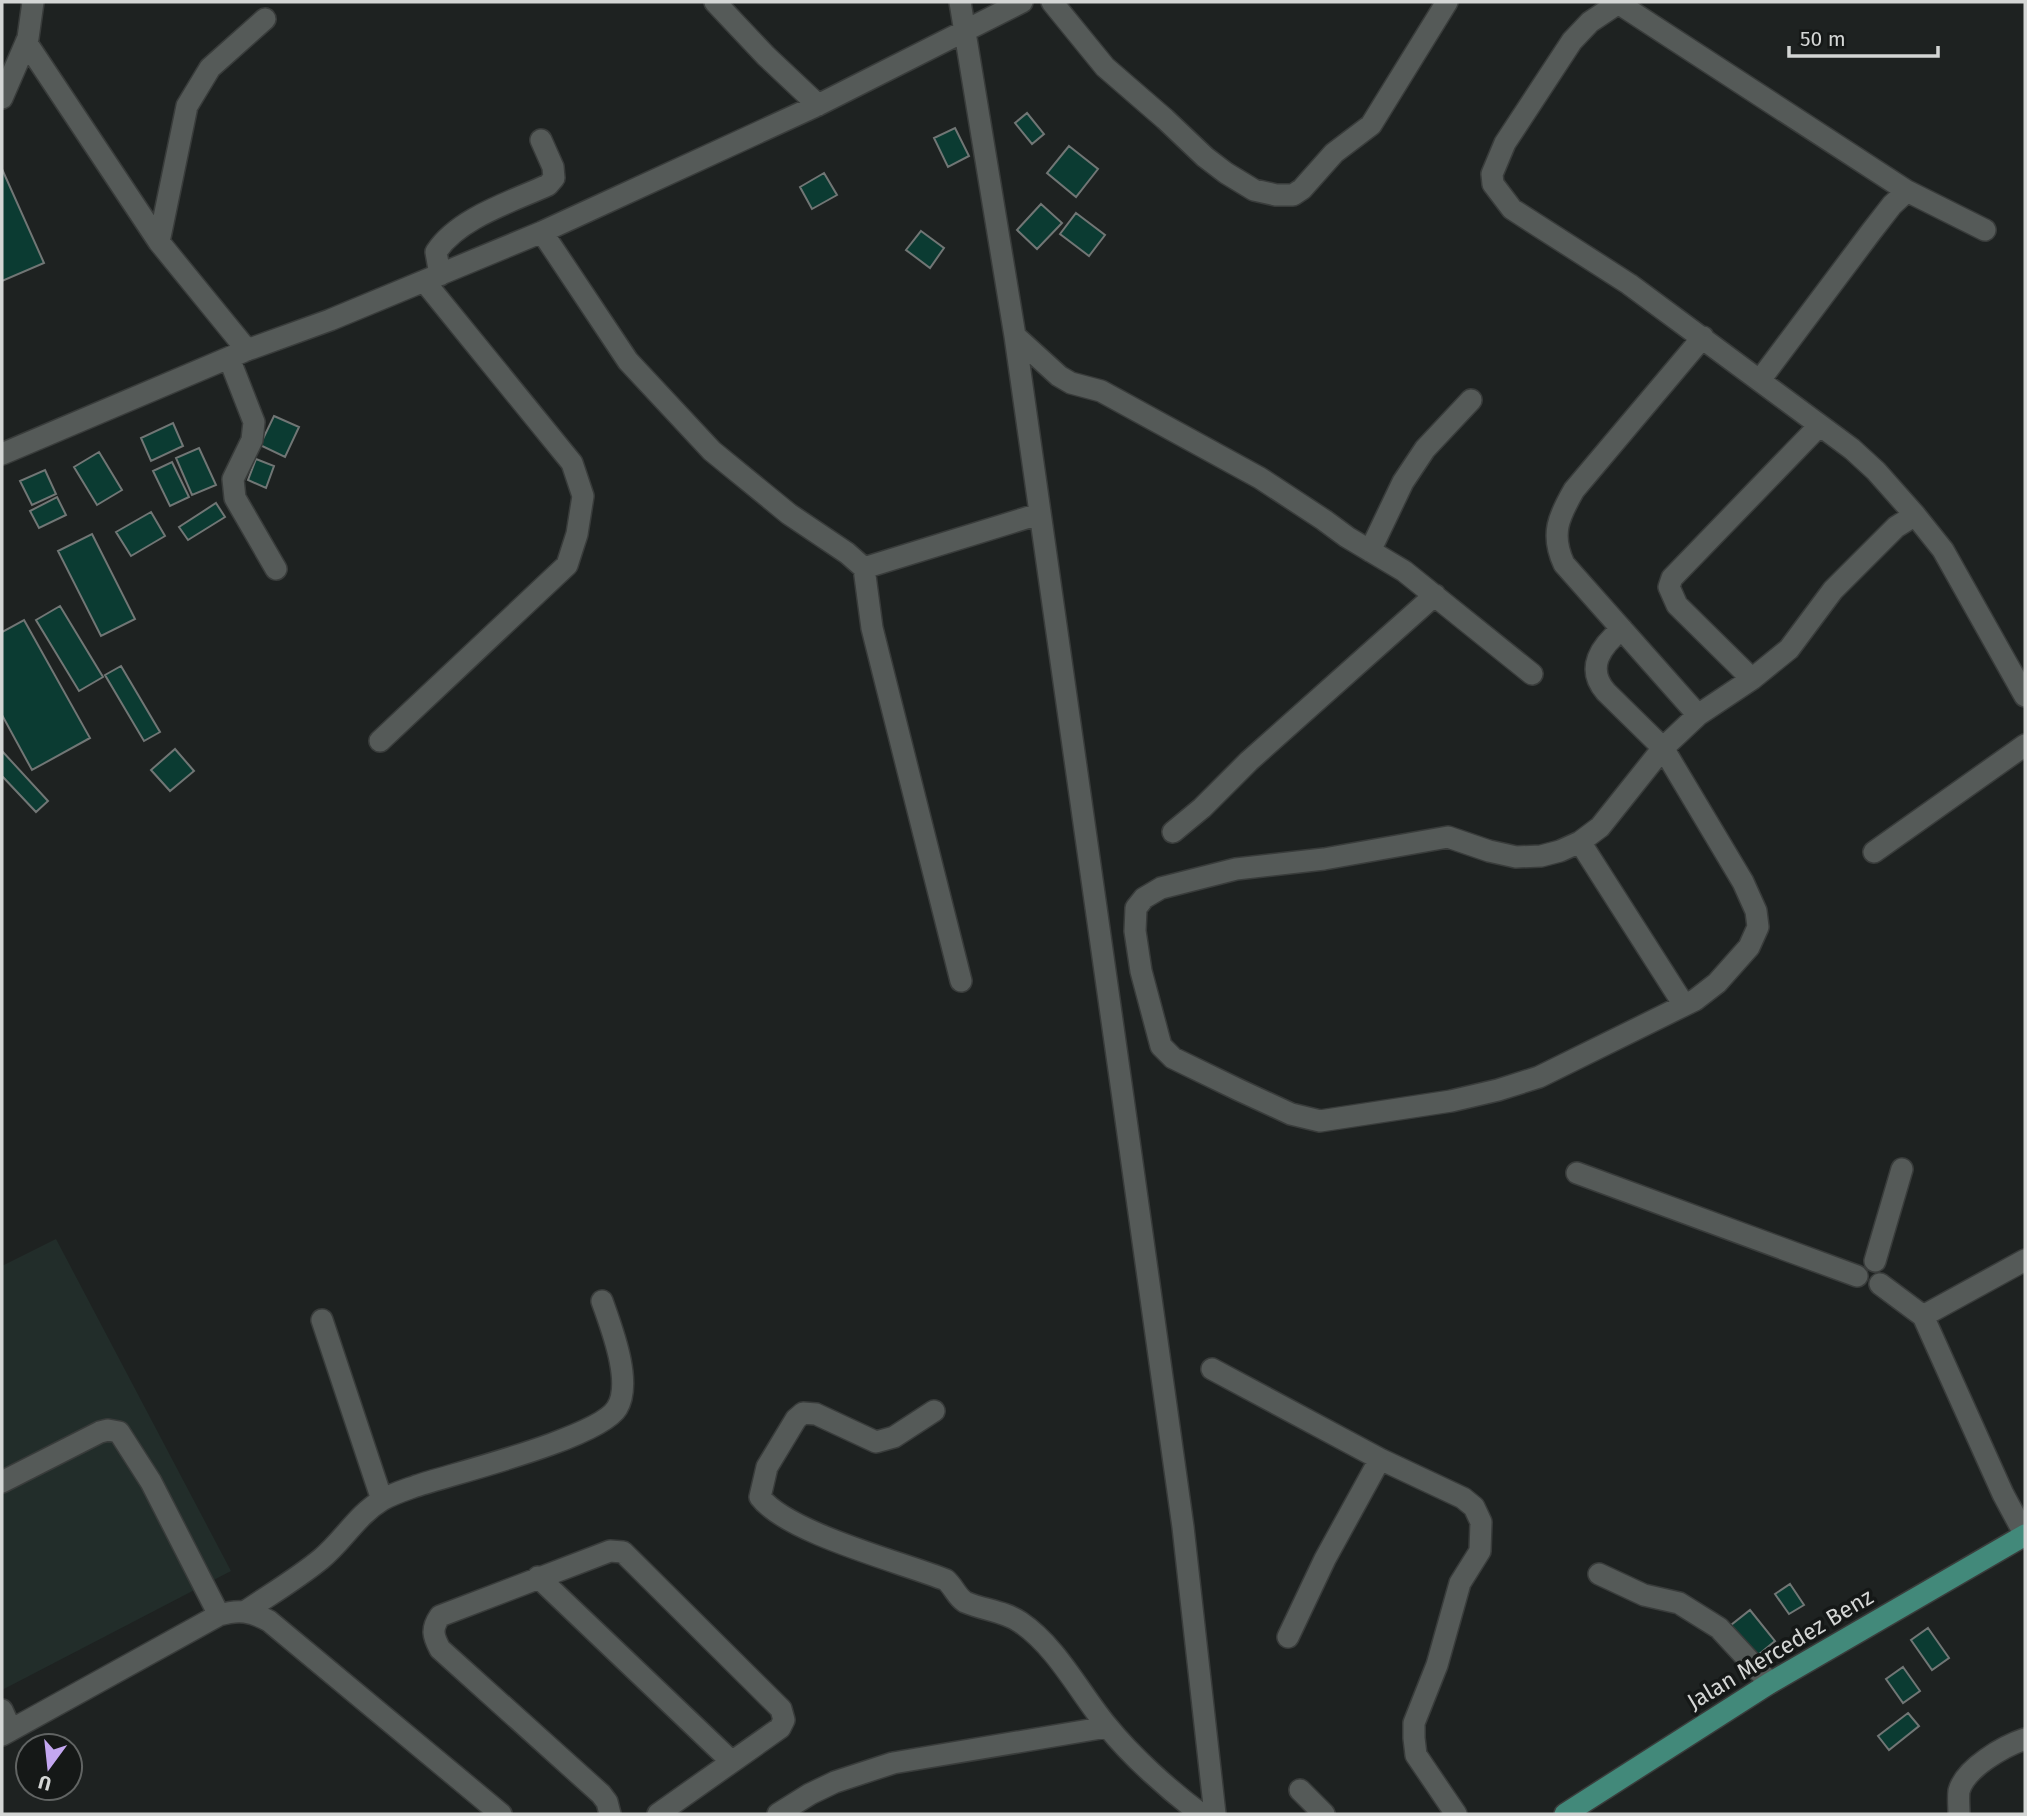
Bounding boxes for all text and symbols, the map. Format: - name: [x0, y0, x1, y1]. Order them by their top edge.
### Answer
- scale bar: [1789, 14, 1938, 58]
- text: 50 m: [1800, 26, 1846, 52]
- street label: Jalan Mercedez Benz: [1682, 1582, 1878, 1716]
- north arrow: [14, 1732, 84, 1802]
- text: U: [36, 1770, 54, 1796]

